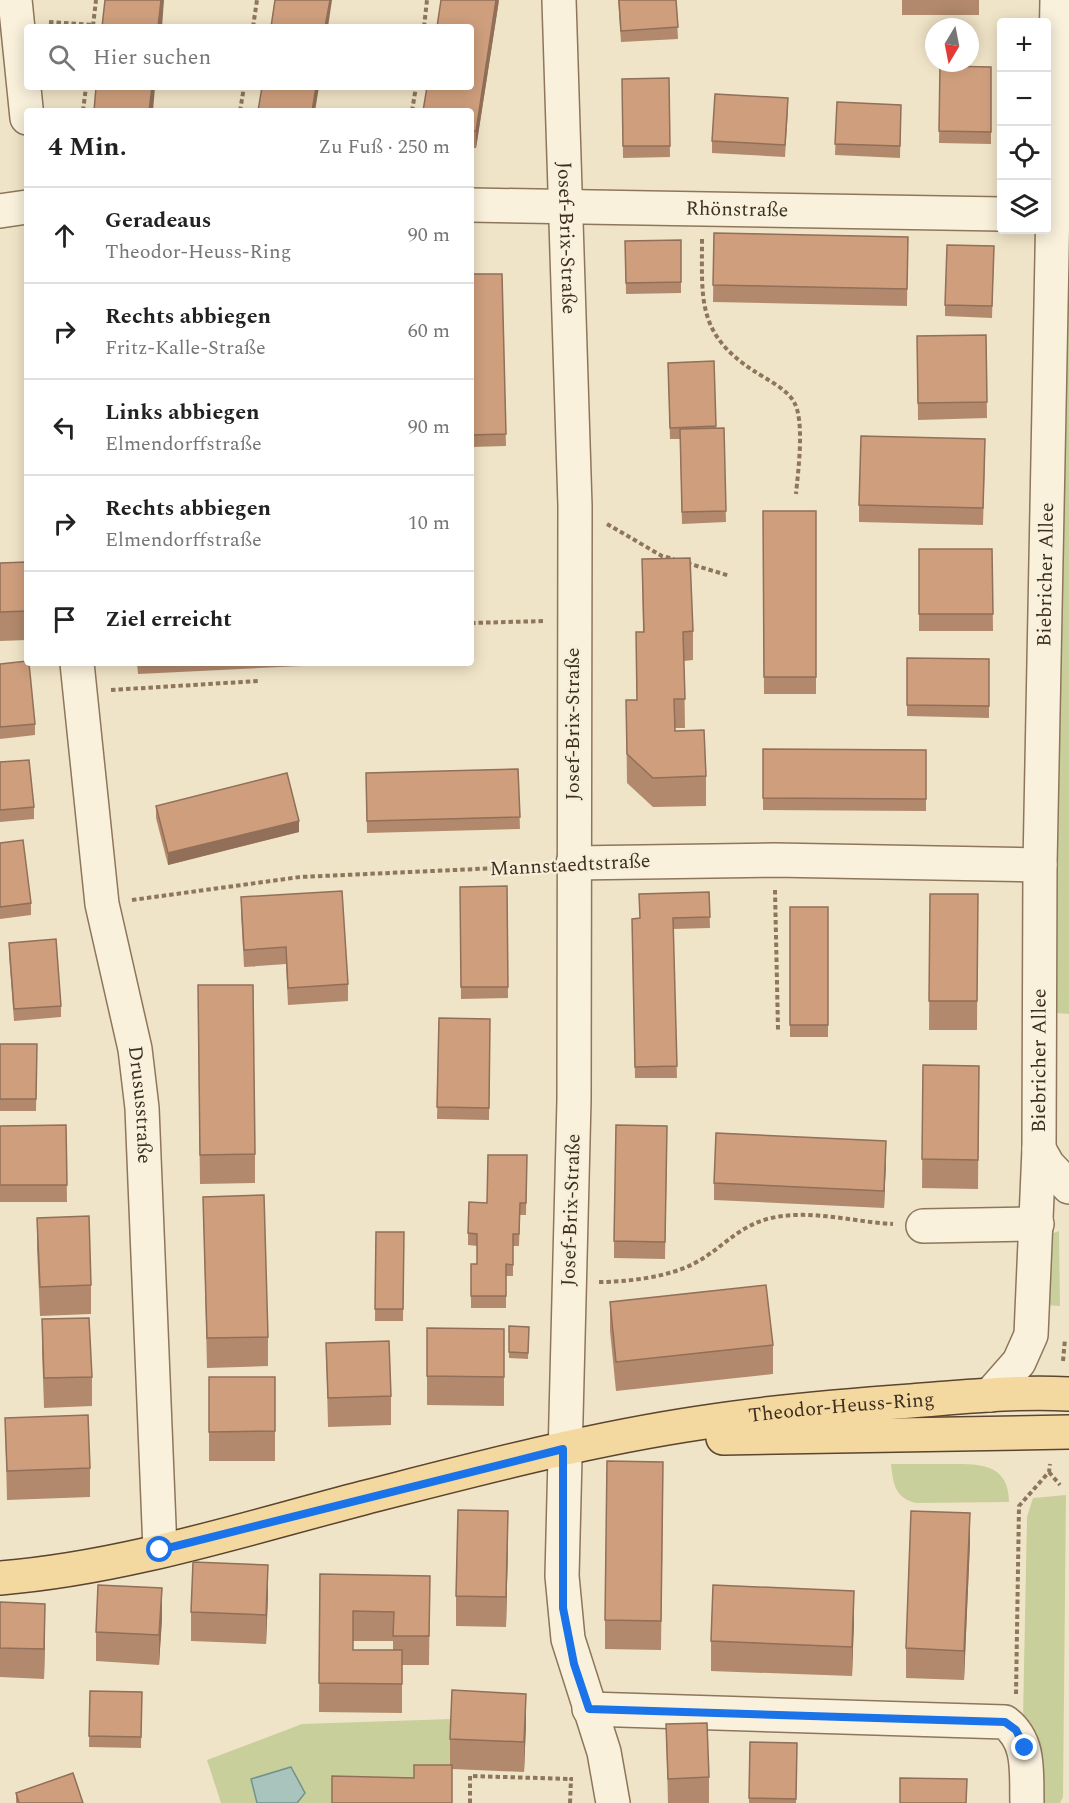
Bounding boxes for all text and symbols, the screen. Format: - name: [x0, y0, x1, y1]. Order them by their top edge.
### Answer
- north arrow: [925, 18, 979, 72]
- map controls: [997, 18, 1051, 234]
- button: +: [997, 18, 1051, 72]
- search box: [24, 24, 474, 90]
- icon: search: [45, 41, 78, 74]
- text: Hier suchen: [93, 41, 211, 74]
- button: −: [997, 72, 1051, 126]
- button: locate: [997, 126, 1051, 180]
- text: 4 Min.: [48, 127, 127, 167]
- text: Zu Fuß · 250 m: [318, 132, 450, 162]
- street label: Josef-Brix-Straße: [549, 161, 584, 315]
- button: layers: [997, 180, 1051, 234]
- street label: Rhönstraße: [685, 194, 789, 225]
- text: Geradeaus: [105, 204, 211, 237]
- icon: ahead: [48, 219, 81, 252]
- text: 90 m: [408, 220, 450, 250]
- text: Theodor-Heuss-Ring: [105, 237, 292, 267]
- text: Rechts abbiegen: [105, 300, 271, 333]
- icon: right: [48, 315, 81, 348]
- text: 60 m: [408, 316, 450, 346]
- text: Fritz-Kalle-Straße: [105, 333, 266, 363]
- text: Links abbiegen: [105, 396, 260, 429]
- icon: left: [48, 411, 81, 444]
- text: 90 m: [408, 412, 450, 442]
- text: Elmendorffstraße: [105, 429, 262, 459]
- text: Rechts abbiegen: [105, 492, 271, 525]
- street label: Biebricher Allee: [1029, 502, 1062, 647]
- icon: right: [48, 507, 81, 540]
- text: 10 m: [408, 508, 450, 538]
- text: Elmendorffstraße: [105, 525, 262, 555]
- icon: arrive: [48, 603, 81, 636]
- text: Ziel erreicht: [105, 603, 232, 636]
- street label: Josef-Brix-Straße: [558, 648, 588, 800]
- street label: Mannstaedtstraße: [489, 846, 651, 884]
- street label: Biebricher Allee: [1024, 988, 1055, 1133]
- street label: Drususstraße: [120, 1044, 159, 1164]
- street label: Josef-Brix-Straße: [553, 1133, 589, 1287]
- street label: Theodor-Heuss-Ring: [747, 1384, 936, 1431]
- route start: [146, 1536, 172, 1562]
- route end: [1011, 1734, 1037, 1760]

